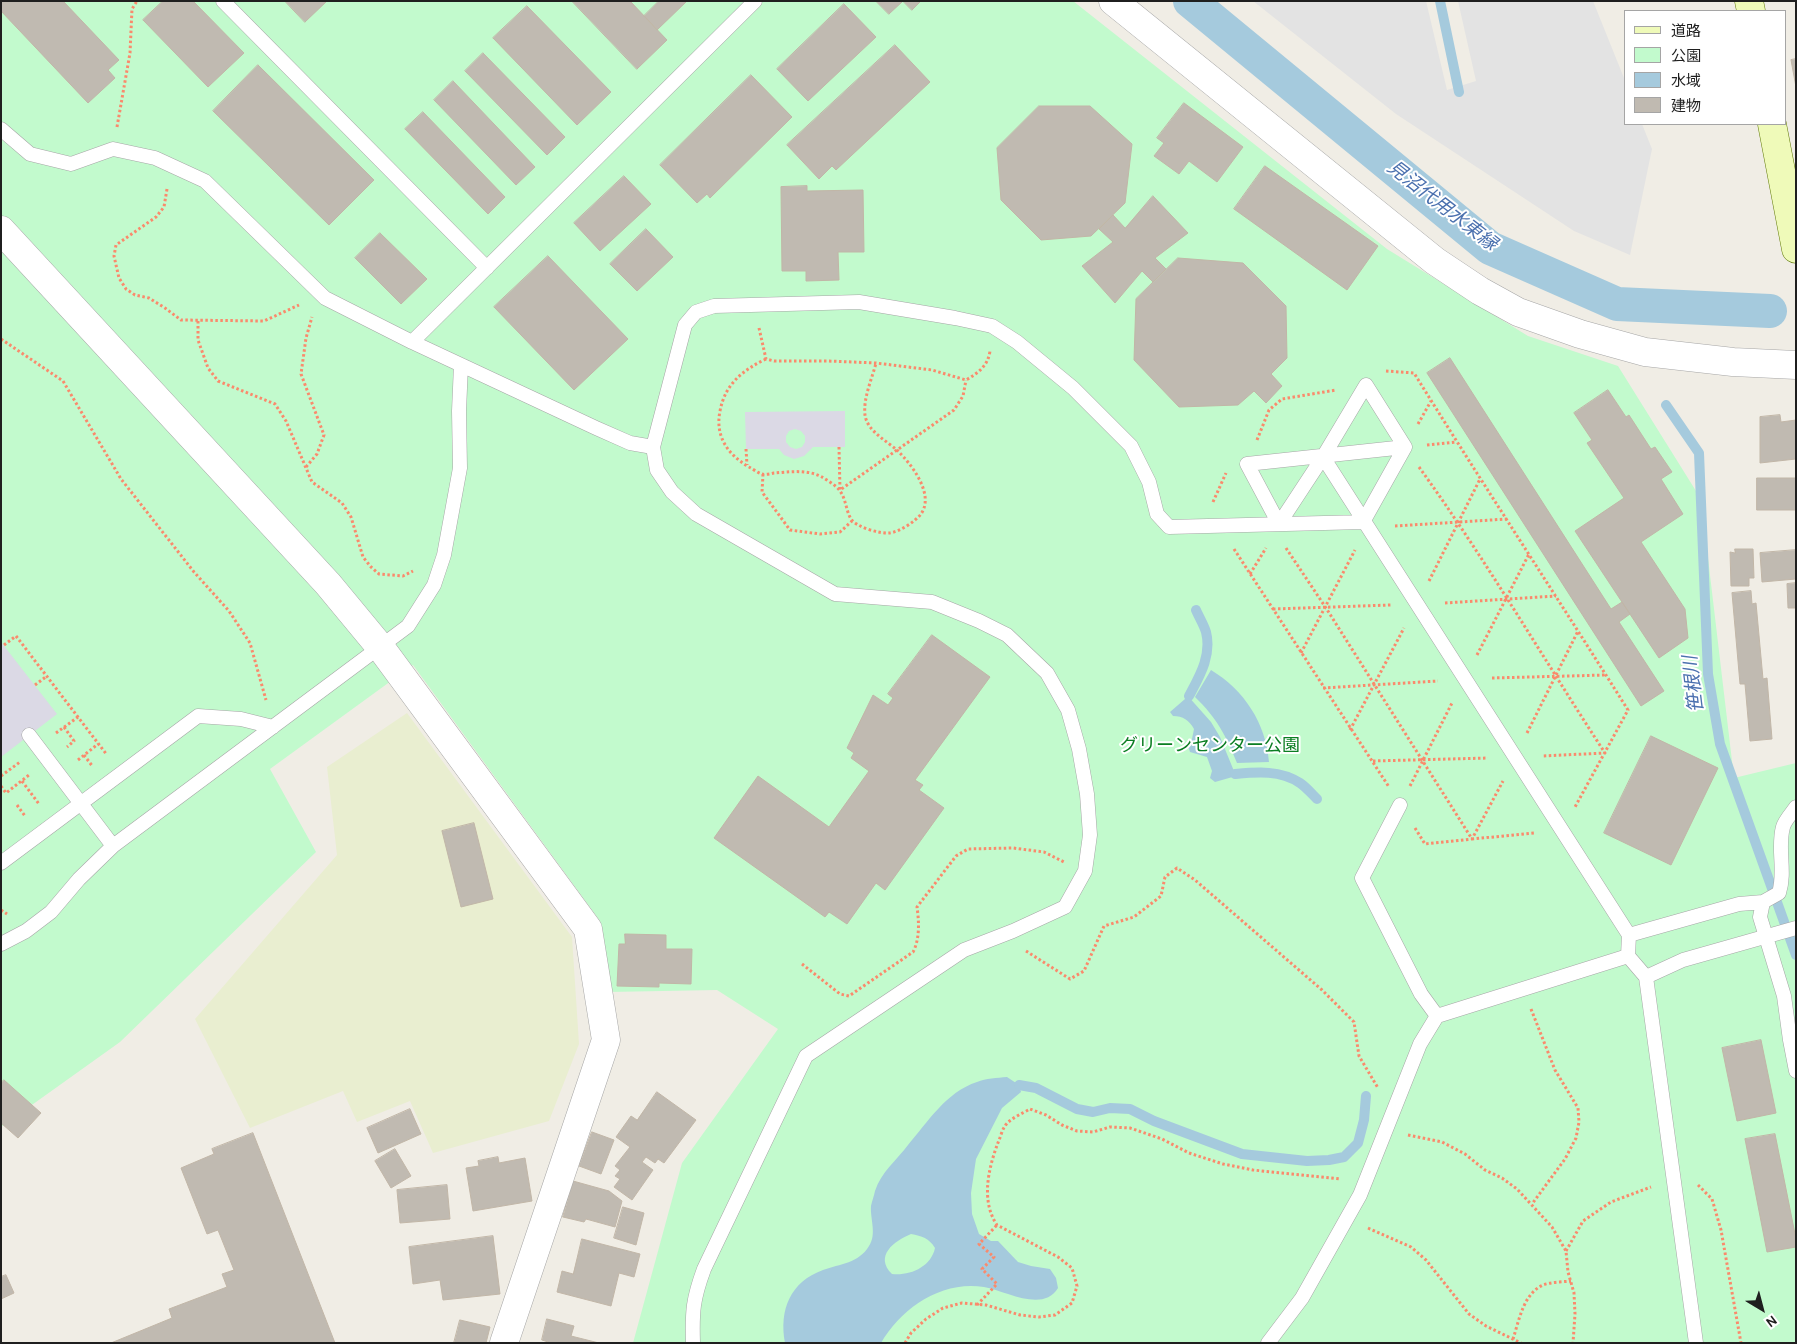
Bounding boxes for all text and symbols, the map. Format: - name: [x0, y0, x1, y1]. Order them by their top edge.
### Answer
- legend: [1624, 10, 1787, 125]
- text: 道路: [1671, 22, 1701, 40]
- text: 公園: [1671, 47, 1701, 65]
- text: 水域: [1671, 72, 1701, 90]
- text: 建物: [1671, 97, 1701, 115]
- water label: 見沼代用水東縁: [1383, 156, 1501, 256]
- water label: 笹根川: [1679, 654, 1709, 714]
- park label: グリーンセンター公園: [1120, 735, 1300, 757]
- north arrow: [1737, 1284, 1787, 1334]
- text: N: [1762, 1312, 1780, 1331]

